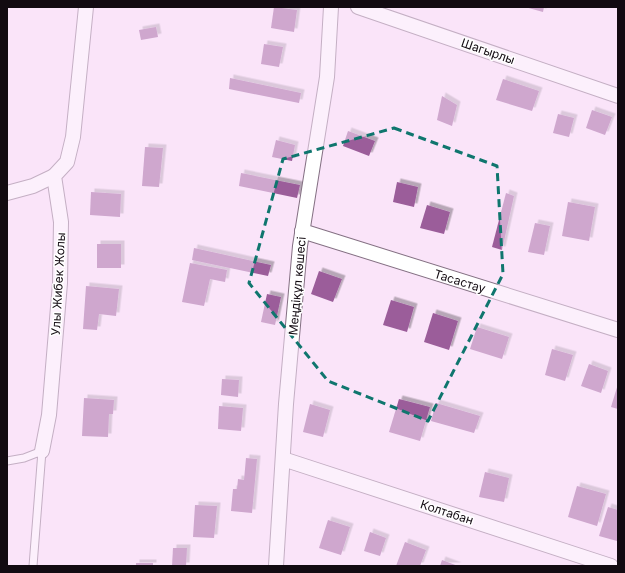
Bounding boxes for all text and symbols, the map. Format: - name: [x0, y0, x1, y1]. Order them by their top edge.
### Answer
- street label: Шагырлы: [459, 35, 517, 67]
- street label: Улы Жибек Жолы: [48, 232, 68, 336]
- street label: Меңдіқұл көшесі: [285, 236, 309, 336]
- street label: Тасастау: [432, 266, 488, 296]
- street label: Колтабан: [419, 496, 475, 528]

